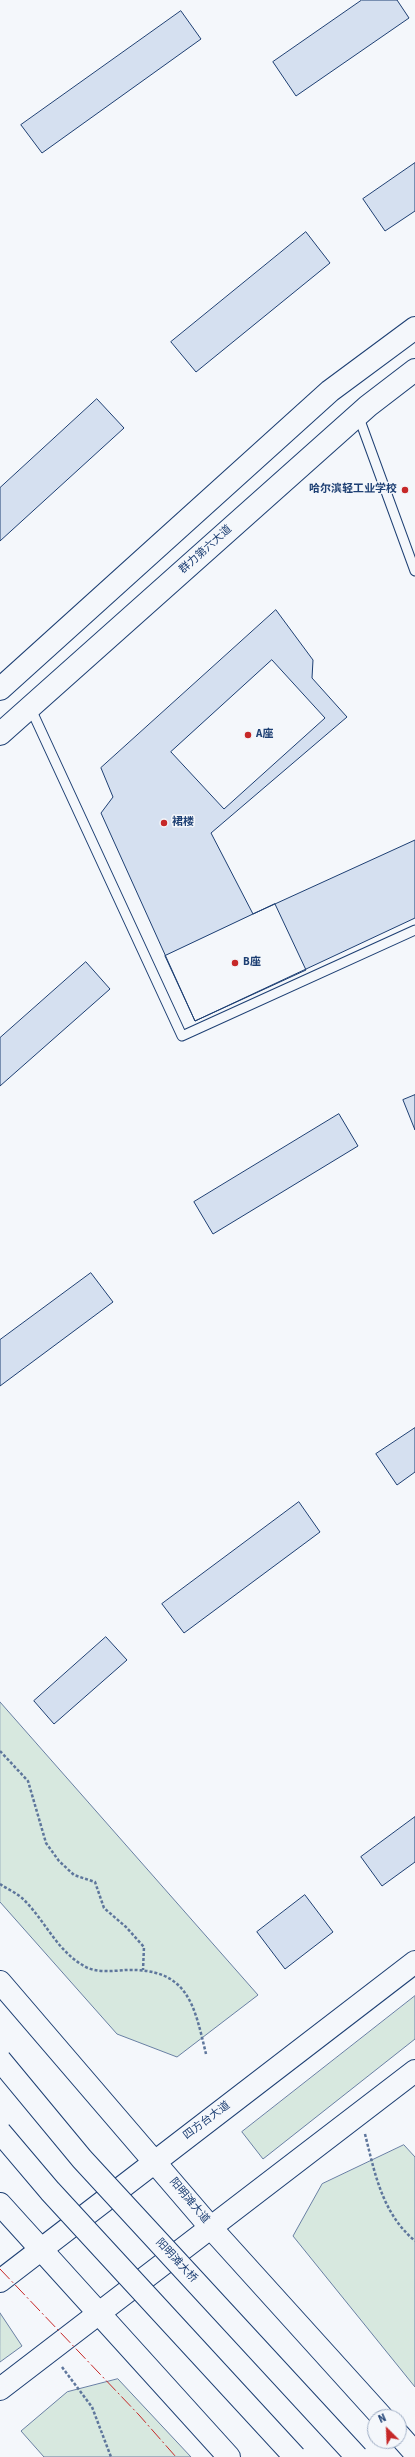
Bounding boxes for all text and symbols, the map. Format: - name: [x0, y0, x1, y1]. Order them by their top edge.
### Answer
- place label: 哈尔滨轻工业学校: [309, 483, 397, 497]
- marker: 哈尔滨轻工业学校: [400, 485, 410, 495]
- street label: 群力第六大道: [177, 523, 235, 577]
- place label: A座: [256, 728, 273, 742]
- marker: A座: [243, 730, 253, 740]
- place label: 裙楼: [172, 816, 194, 830]
- marker: 裙楼: [159, 818, 169, 828]
- place label: B座: [243, 956, 261, 970]
- marker: B座: [230, 958, 240, 968]
- street label: 四方台大道: [181, 2099, 233, 2143]
- street label: 阳明滩大道: [166, 2176, 212, 2226]
- street label: 阳明滩大桥: [152, 2236, 200, 2286]
- north arrow: [367, 2409, 407, 2449]
- text: N: [376, 2410, 389, 2427]

